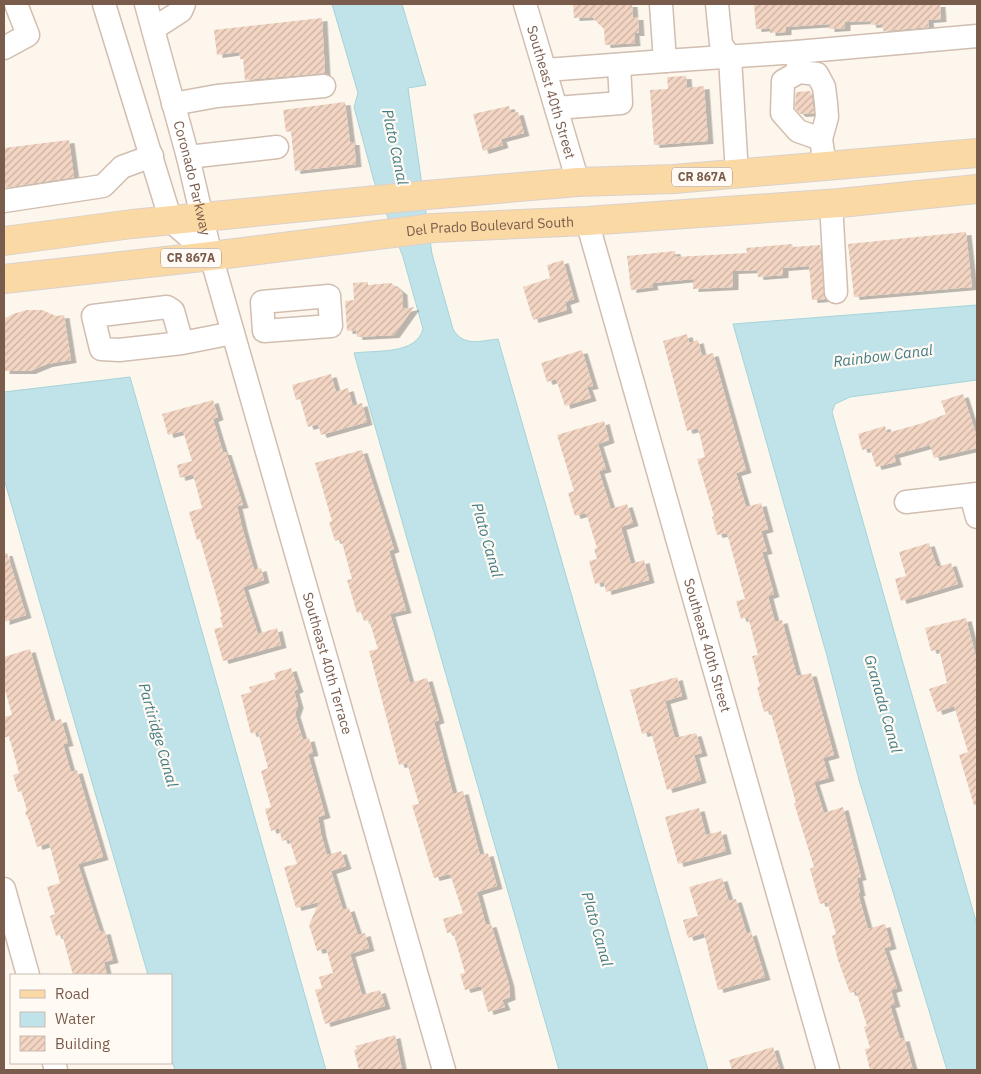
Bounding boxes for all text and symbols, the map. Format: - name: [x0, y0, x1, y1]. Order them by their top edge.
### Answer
- street label: Southeast 40th Street: [523, 23, 580, 161]
- water label: Plato Canal: [378, 107, 413, 186]
- street label: Coronado Parkway: [169, 118, 215, 237]
- road number: CR 867A: [672, 168, 732, 186]
- street label: Del Prado Boulevard South: [405, 213, 574, 240]
- road number: CR 867A: [161, 248, 221, 268]
- water label: Rainbow Canal: [832, 340, 934, 371]
- water label: Plato Canal: [468, 500, 507, 579]
- street label: Southeast 40th Street: [680, 576, 735, 714]
- street label: Southeast 40th Terrace: [299, 590, 357, 737]
- water label: Granada Canal: [860, 653, 907, 755]
- water label: Partiridge Canal: [135, 681, 182, 789]
- water label: Plato Canal: [578, 889, 617, 968]
- legend: [10, 974, 172, 1064]
- text: Road: [55, 984, 90, 1003]
- text: Water: [55, 1009, 96, 1028]
- text: Building: [55, 1034, 110, 1053]

